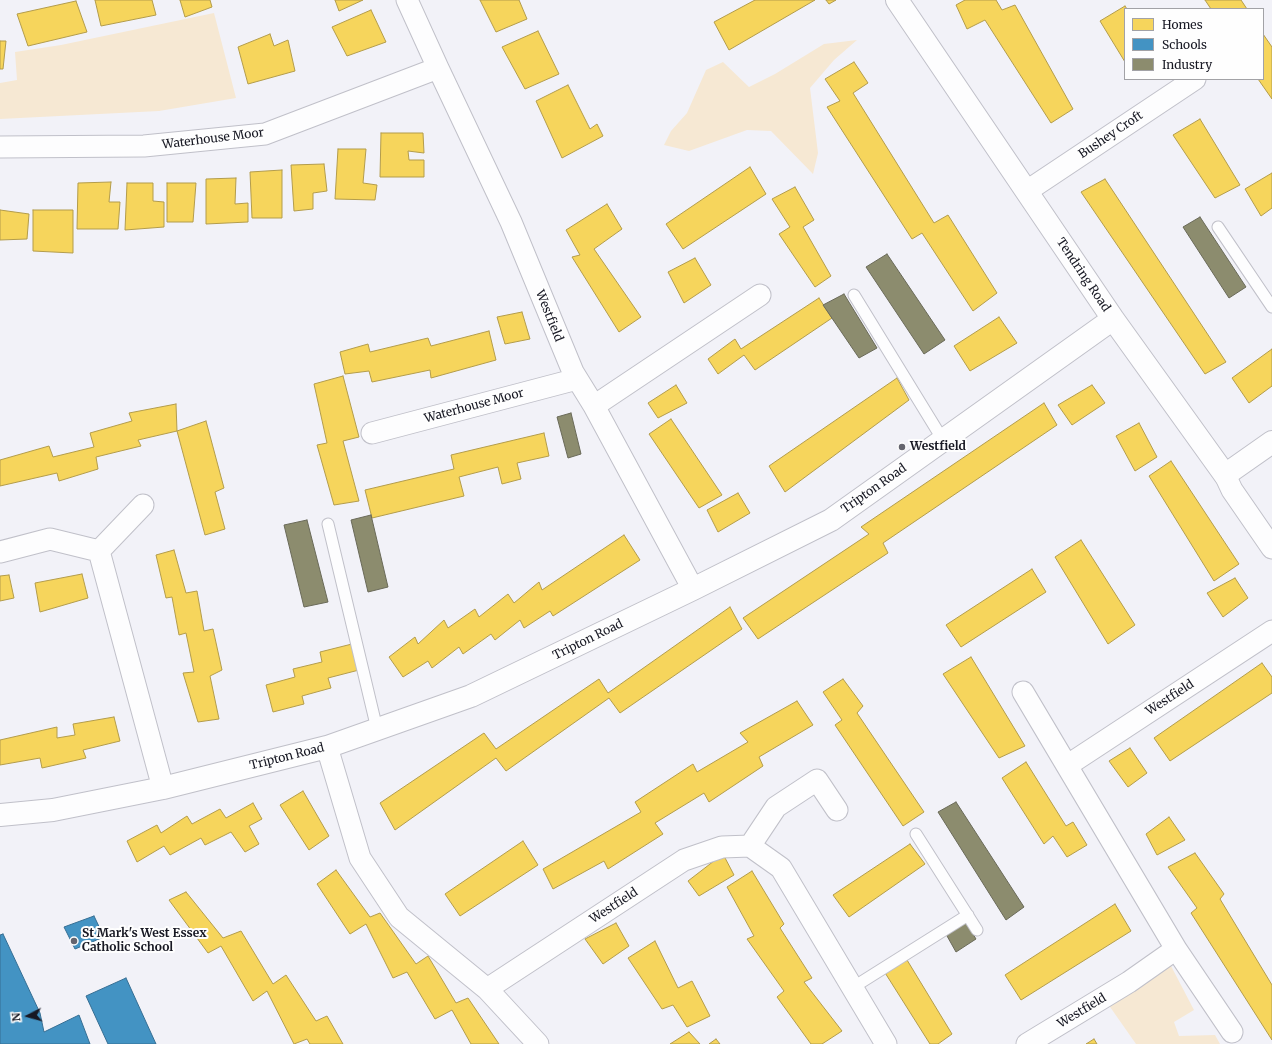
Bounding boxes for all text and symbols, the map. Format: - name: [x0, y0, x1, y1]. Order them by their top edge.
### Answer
- legend: [1124, 8, 1264, 80]
- text: Homes: [1162, 17, 1203, 32]
- text: Schools: [1162, 37, 1207, 52]
- text: Industry: [1162, 57, 1212, 72]
- street label: Bushey Croft: [1076, 108, 1146, 162]
- street label: Waterhouse Moor: [161, 126, 265, 152]
- street label: Tendring Road: [1053, 235, 1113, 315]
- street label: Westfield: [532, 288, 566, 344]
- street label: Waterhouse Moor: [423, 386, 525, 426]
- place label: Westfield: [910, 440, 966, 454]
- marker: Westfield: [897, 442, 907, 452]
- street label: Tripton Road: [839, 461, 909, 517]
- street label: Tripton Road: [551, 617, 625, 663]
- street label: Westfield: [1143, 677, 1197, 719]
- street label: Tripton Road: [248, 741, 326, 773]
- street label: Westfield: [587, 885, 641, 927]
- place label: St Mark's West Essex Catholic School: [82, 927, 207, 955]
- marker: St Mark's West Essex Catholic School: [69, 936, 79, 946]
- street label: Westfield: [1055, 991, 1109, 1031]
- north arrow: [8, 996, 48, 1036]
- text: N: [9, 1012, 23, 1022]

